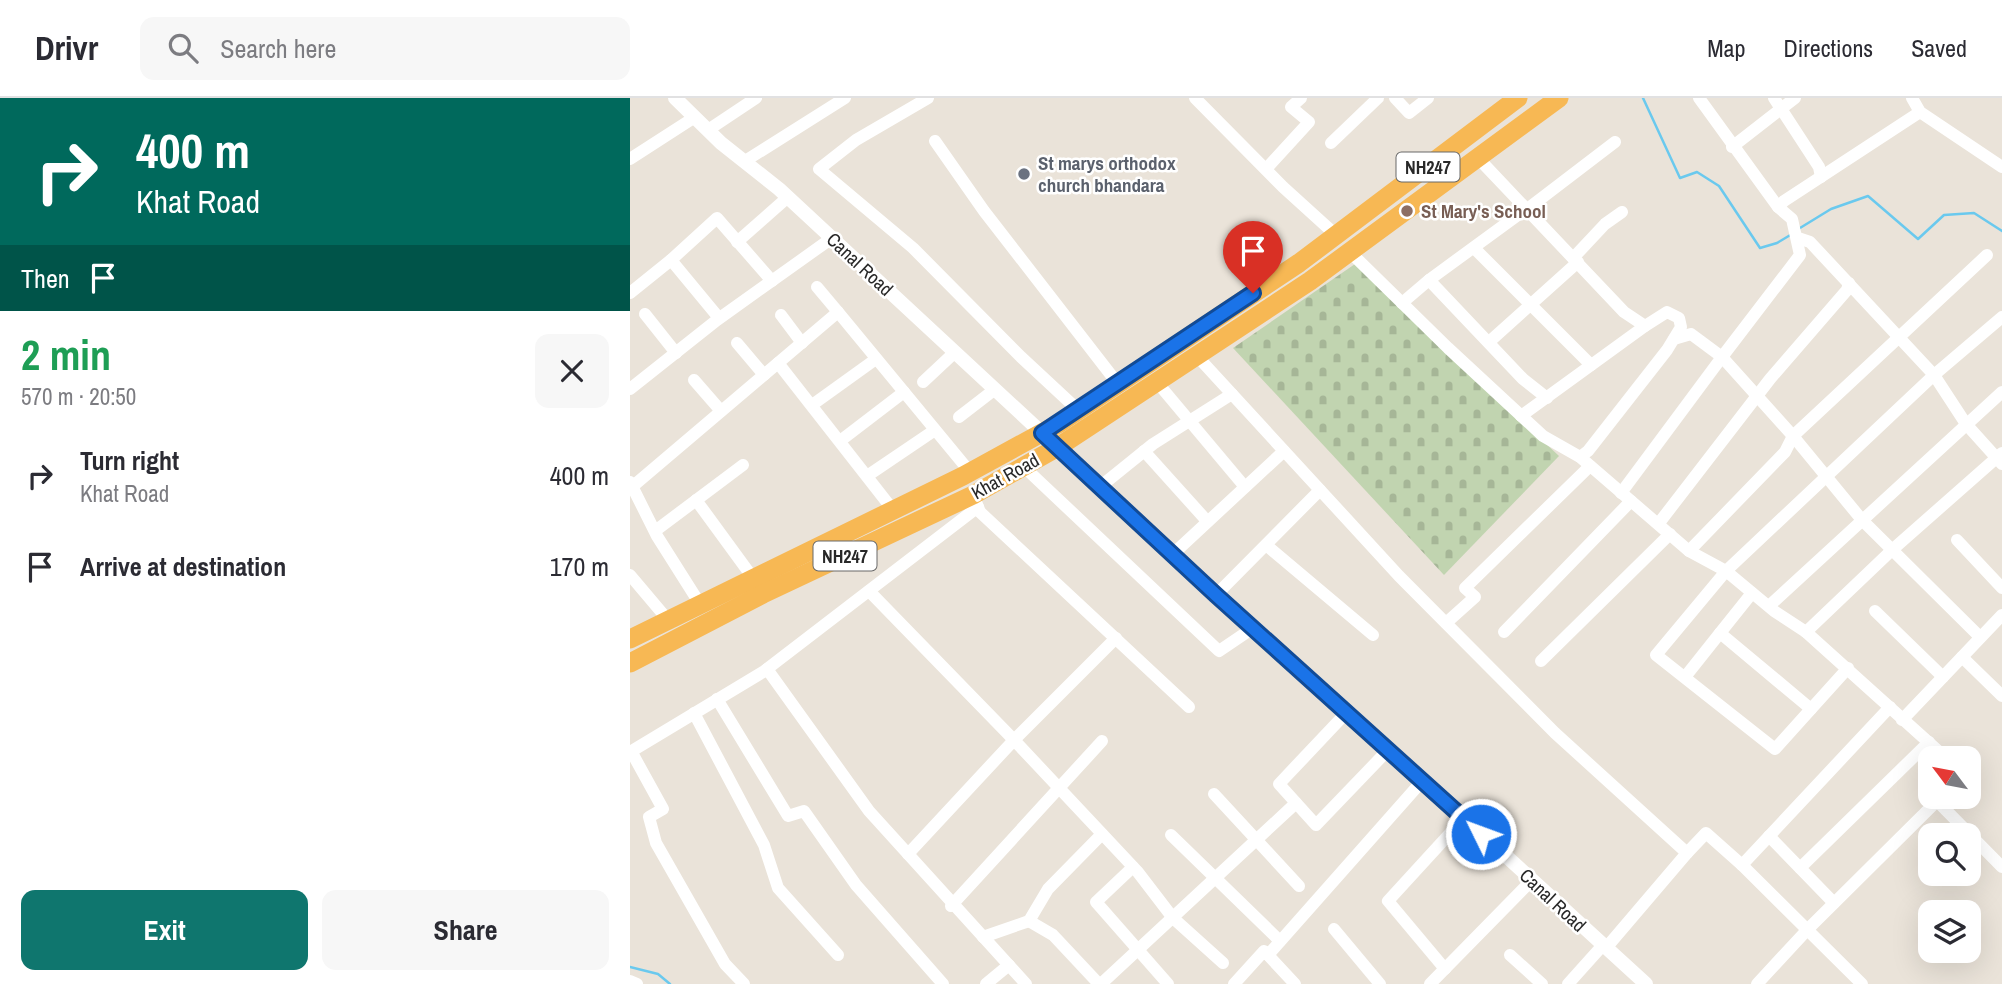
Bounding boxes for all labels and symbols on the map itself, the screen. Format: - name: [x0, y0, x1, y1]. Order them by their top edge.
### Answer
- place label: St marys orthodox church bhandara: [1038, 150, 1176, 198]
- road number: NH247: [1396, 153, 1460, 182]
- marker: St marys orthodox church bhandara: [1016, 166, 1032, 182]
- place label: St Mary's School: [1421, 198, 1546, 224]
- marker: St Mary's School: [1399, 203, 1415, 219]
- pin: [1223, 221, 1283, 293]
- street label: Canal Road: [821, 226, 899, 302]
- street label: Khat Road: [966, 447, 1044, 505]
- road number: NH247: [814, 542, 876, 570]
- north arrow: [1918, 746, 1981, 808]
- position arrow: [1444, 797, 1518, 871]
- street label: Canal Road: [1514, 862, 1592, 938]

